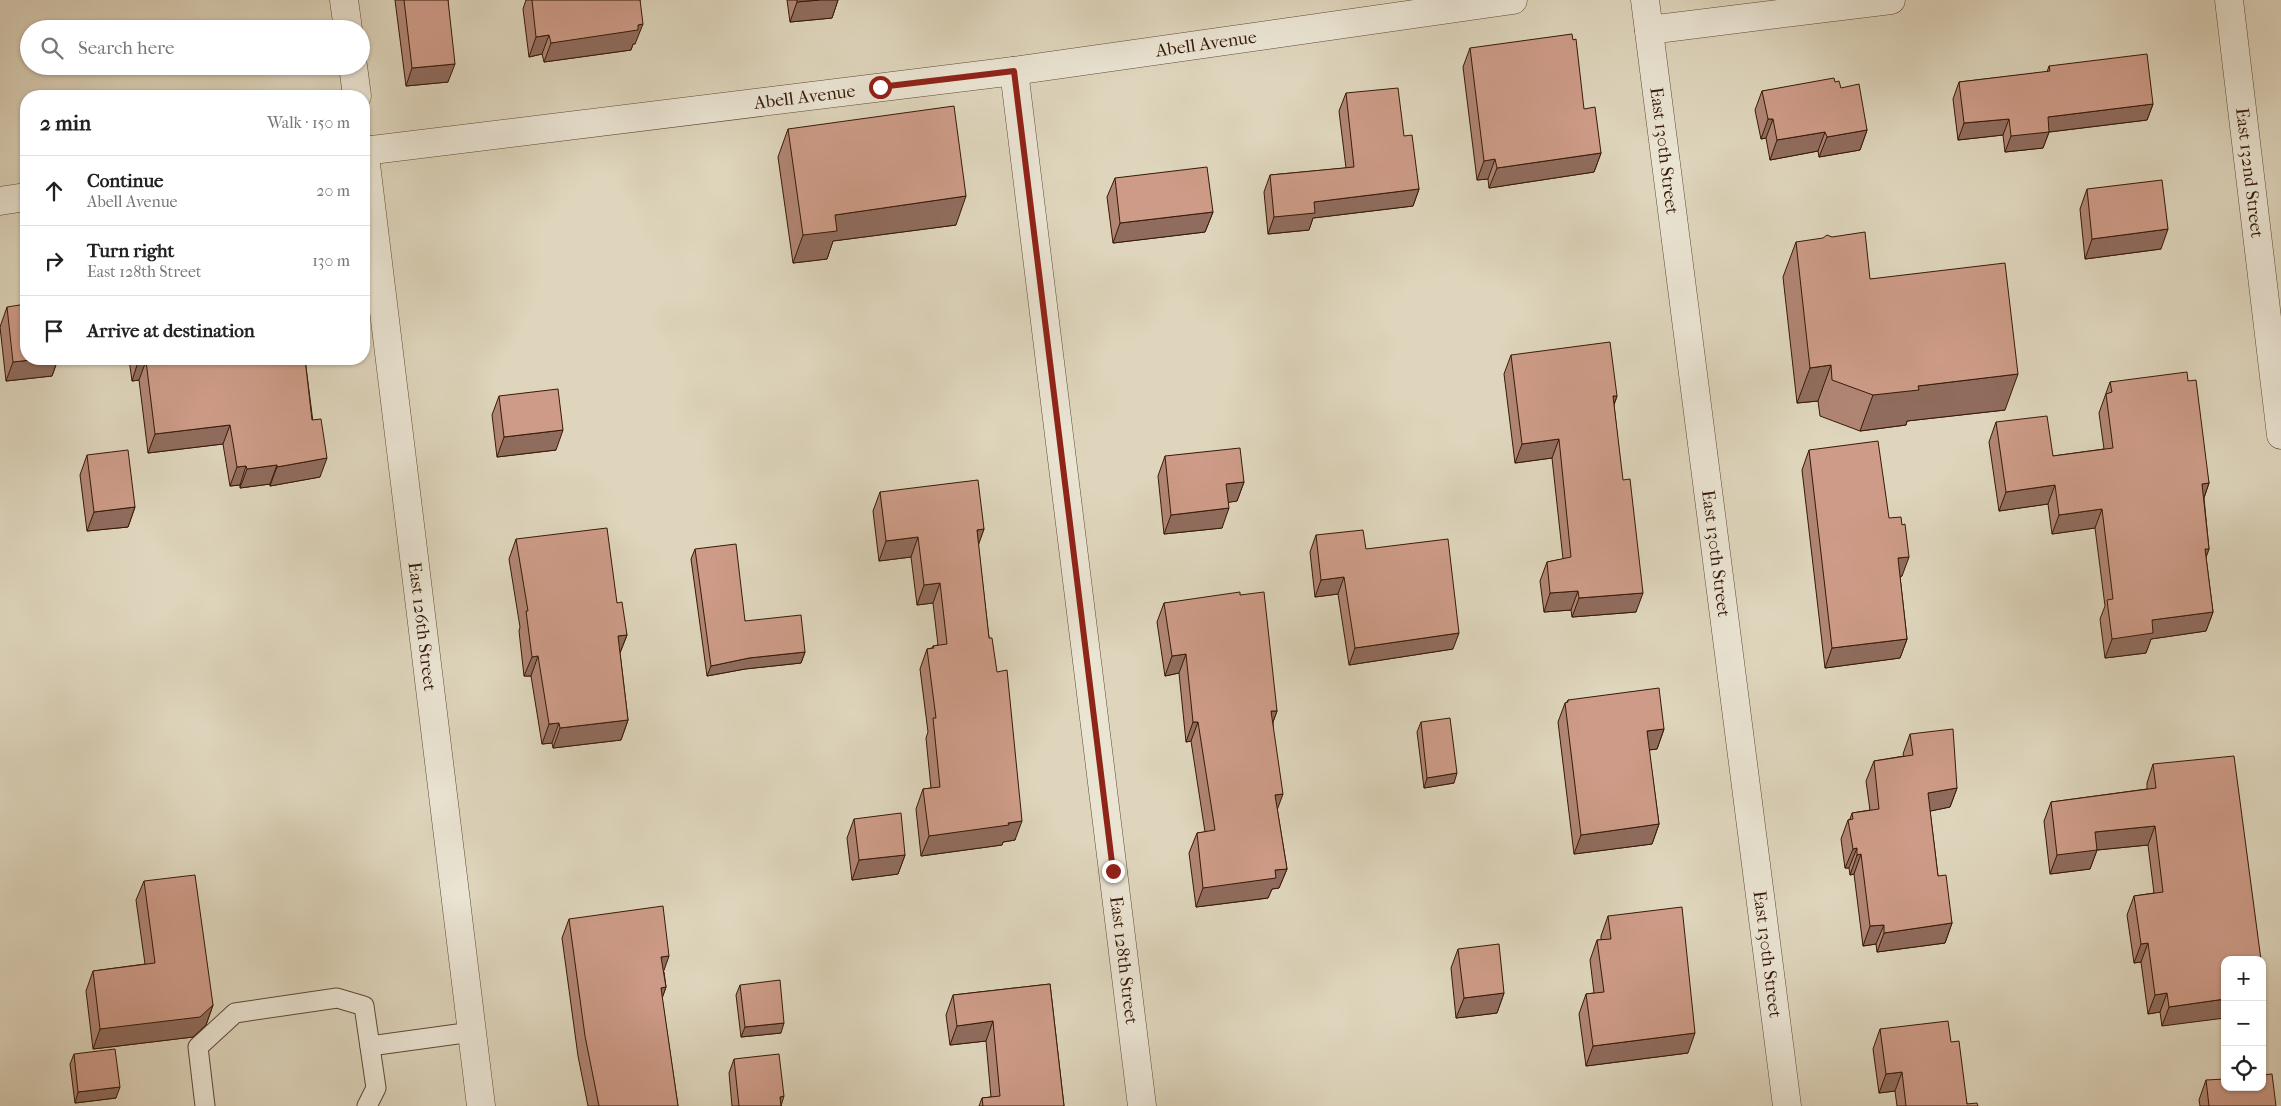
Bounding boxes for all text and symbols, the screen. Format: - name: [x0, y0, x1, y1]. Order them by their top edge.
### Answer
- search box: [20, 20, 370, 75]
- street label: Abell Avenue: [1153, 27, 1258, 62]
- icon: search: [38, 34, 66, 62]
- text: Search here: [78, 37, 174, 59]
- route start: [869, 76, 892, 99]
- street label: Abell Avenue: [752, 81, 857, 114]
- street label: East 130th Street: [1645, 86, 1682, 216]
- street label: East 132nd Street: [2231, 107, 2267, 240]
- text: 2 min: [40, 111, 91, 135]
- text: Walk · 150 m: [267, 113, 350, 132]
- text: Continue: [87, 170, 163, 192]
- icon: ahead: [40, 177, 68, 205]
- text: 20 m: [316, 181, 350, 200]
- text: Abell Avenue: [87, 192, 178, 211]
- text: Turn right: [87, 240, 174, 262]
- icon: right: [40, 247, 68, 275]
- text: 130 m: [312, 251, 350, 270]
- text: East 128th Street: [87, 262, 202, 281]
- icon: arrive: [40, 317, 68, 345]
- text: Arrive at destination: [87, 320, 255, 342]
- street label: East 130th Street: [1697, 489, 1734, 619]
- street label: East 126th Street: [404, 561, 440, 693]
- route end: [1102, 860, 1125, 883]
- street label: East 130th Street: [1748, 889, 1786, 1020]
- street label: East 128th Street: [1105, 895, 1142, 1026]
- map controls: [2221, 956, 2266, 1091]
- button: +: [2221, 956, 2266, 1001]
- button: −: [2221, 1001, 2266, 1046]
- button: locate: [2221, 1046, 2266, 1091]

